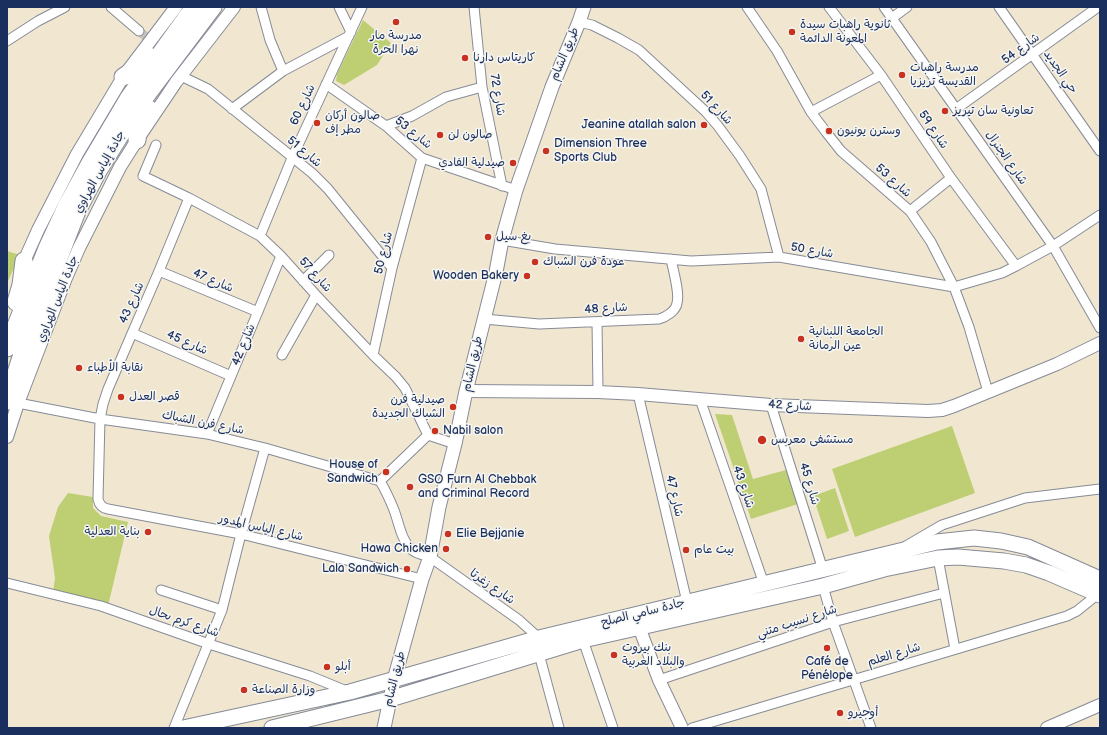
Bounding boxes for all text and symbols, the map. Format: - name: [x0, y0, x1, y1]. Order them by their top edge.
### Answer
- marker: مدرسة مار نهرا الحرة: [391, 17, 401, 27]
- place label: ثانوية راهبات سيدة المعونة الدائمة: [800, 18, 890, 46]
- street label: طريق الشام: [547, 25, 583, 83]
- marker: ثانوية راهبات سيدة المعونة الدائمة: [787, 27, 797, 37]
- place label: مدرسة مار نهرا الحرة: [370, 29, 422, 57]
- street label: شارع 54: [999, 30, 1043, 68]
- street label: حي الجديد: [1040, 47, 1080, 97]
- place label: كاريتاس دارنا: [473, 51, 535, 65]
- marker: كاريتاس دارنا: [460, 53, 470, 63]
- place label: مدرسة راهبات القديسة تريزيا: [910, 61, 979, 89]
- marker: مدرسة راهبات القديسة تريزيا: [897, 70, 907, 80]
- street label: شارع 72: [486, 73, 508, 117]
- street label: شارع 60: [287, 82, 319, 128]
- street label: شارع 51: [697, 88, 735, 128]
- place label: تعاونية سان تيريز: [953, 104, 1033, 118]
- marker: تعاونية سان تيريز: [940, 106, 950, 116]
- street label: شارع 59: [915, 108, 951, 152]
- place label: صالون أركان مطر إف: [325, 109, 380, 137]
- street label: شارع 53: [392, 114, 434, 152]
- marker: صالون أركان مطر إف: [312, 118, 322, 128]
- place label: Jeanine atallah salon: [582, 118, 696, 132]
- marker: Jeanine atallah salon: [699, 120, 709, 130]
- place label: وسترن يونيون: [837, 124, 901, 138]
- marker: وسترن يونيون: [824, 126, 834, 136]
- street label: جادة إلياس الهراوي: [71, 128, 129, 216]
- place label: صالون لن: [448, 128, 492, 142]
- street label: شارع الجنرال: [982, 128, 1030, 188]
- marker: صالون لن: [435, 130, 445, 140]
- street label: شارع 51: [284, 133, 324, 171]
- place label: Dimension Three Sports Club: [554, 137, 647, 165]
- marker: Dimension Three Sports Club: [541, 146, 551, 156]
- place label: صيدلية الفادي: [438, 156, 505, 170]
- marker: صيدلية الفادي: [508, 158, 518, 168]
- street label: شارع 53: [872, 161, 914, 201]
- street label: شارع 50: [372, 230, 396, 276]
- place label: بغ سيل: [496, 230, 531, 244]
- marker: بغ سيل: [483, 232, 493, 242]
- street label: شارع 50: [790, 240, 834, 262]
- street label: جادة الياس الهراوي: [34, 254, 82, 344]
- street label: شارع 57: [296, 255, 334, 295]
- place label: عودة فرن الشباك: [543, 255, 624, 269]
- marker: عودة فرن الشباك: [530, 257, 540, 267]
- street label: شارع 47: [191, 266, 235, 296]
- place label: Wooden Bakery: [433, 269, 519, 283]
- marker: Wooden Bakery: [522, 271, 532, 281]
- street label: شارع 43: [116, 280, 148, 326]
- street label: شارع 48: [584, 301, 628, 317]
- street label: شارع 42: [229, 322, 259, 368]
- place label: الجامعة اللبنانية عين الرمانة: [809, 325, 883, 353]
- street label: شارع 45: [164, 328, 210, 358]
- marker: الجامعة اللبنانية عين الرمانة: [796, 334, 806, 344]
- street label: طريق الشام: [460, 335, 486, 393]
- place label: نقابة الأطباء: [87, 361, 143, 375]
- marker: نقابة الأطباء: [74, 363, 84, 373]
- place label: قصر العدل: [129, 390, 180, 404]
- marker: قصر العدل: [116, 392, 126, 402]
- place label: صيدلية فرن الشباك الجديدة: [372, 393, 445, 421]
- street label: شارع 42: [768, 398, 812, 414]
- marker: صيدلية فرن الشباك الجديدة: [448, 402, 458, 412]
- street label: شارع فرن الشباك: [161, 408, 245, 438]
- place label: Nabil salon: [443, 424, 503, 438]
- marker: Nabil salon: [430, 426, 440, 436]
- place label: مستشفى معربس: [771, 433, 853, 447]
- marker: مستشفى معربس: [756, 434, 768, 446]
- place label: House of Sandwich: [327, 458, 378, 486]
- street label: شارع 45: [796, 461, 822, 507]
- street label: شارع 43: [729, 464, 757, 510]
- marker: House of Sandwich: [381, 467, 391, 477]
- place label: GSO Furn Al Chebbak and Criminal Record: [418, 473, 536, 501]
- street label: شارع 47: [662, 474, 686, 518]
- marker: GSO Furn Al Chebbak and Criminal Record: [405, 482, 415, 492]
- street label: شارع إلياس المدور: [217, 511, 305, 545]
- place label: بناية العدلية: [85, 525, 140, 539]
- marker: بناية العدلية: [143, 527, 153, 537]
- place label: Elie Bejjanie: [456, 527, 524, 541]
- marker: Elie Bejjanie: [443, 529, 453, 539]
- place label: Hawa Chicken: [361, 542, 438, 556]
- place label: بيت عام: [694, 543, 734, 557]
- marker: Hawa Chicken: [441, 544, 451, 554]
- marker: بيت عام: [681, 545, 691, 555]
- place label: Lala Sandwich: [322, 562, 399, 576]
- marker: Lala Sandwich: [402, 564, 412, 574]
- street label: شارع زغرتا: [467, 566, 517, 608]
- street label: جادة سامي الصلح: [600, 596, 686, 630]
- street label: شارع نسيب متني: [755, 602, 839, 642]
- street label: شارع كرم ىحال: [147, 603, 221, 641]
- street label: شارع العلم: [866, 640, 922, 670]
- place label: بنك بيروت والبلاد العربية: [622, 641, 685, 669]
- marker: Café de Pénélope: [822, 643, 832, 653]
- street label: طريق الشام: [381, 650, 409, 708]
- marker: بنك بيروت والبلاد العربية: [609, 650, 619, 660]
- place label: Café de Pénélope: [801, 655, 853, 683]
- place label: أبلو: [335, 660, 351, 674]
- marker: أبلو: [322, 662, 332, 672]
- place label: وزارة الصناعة: [252, 683, 315, 697]
- marker: وزارة الصناعة: [239, 685, 249, 695]
- place label: أوجيرو: [848, 706, 878, 720]
- marker: أوجيرو: [835, 708, 845, 718]

